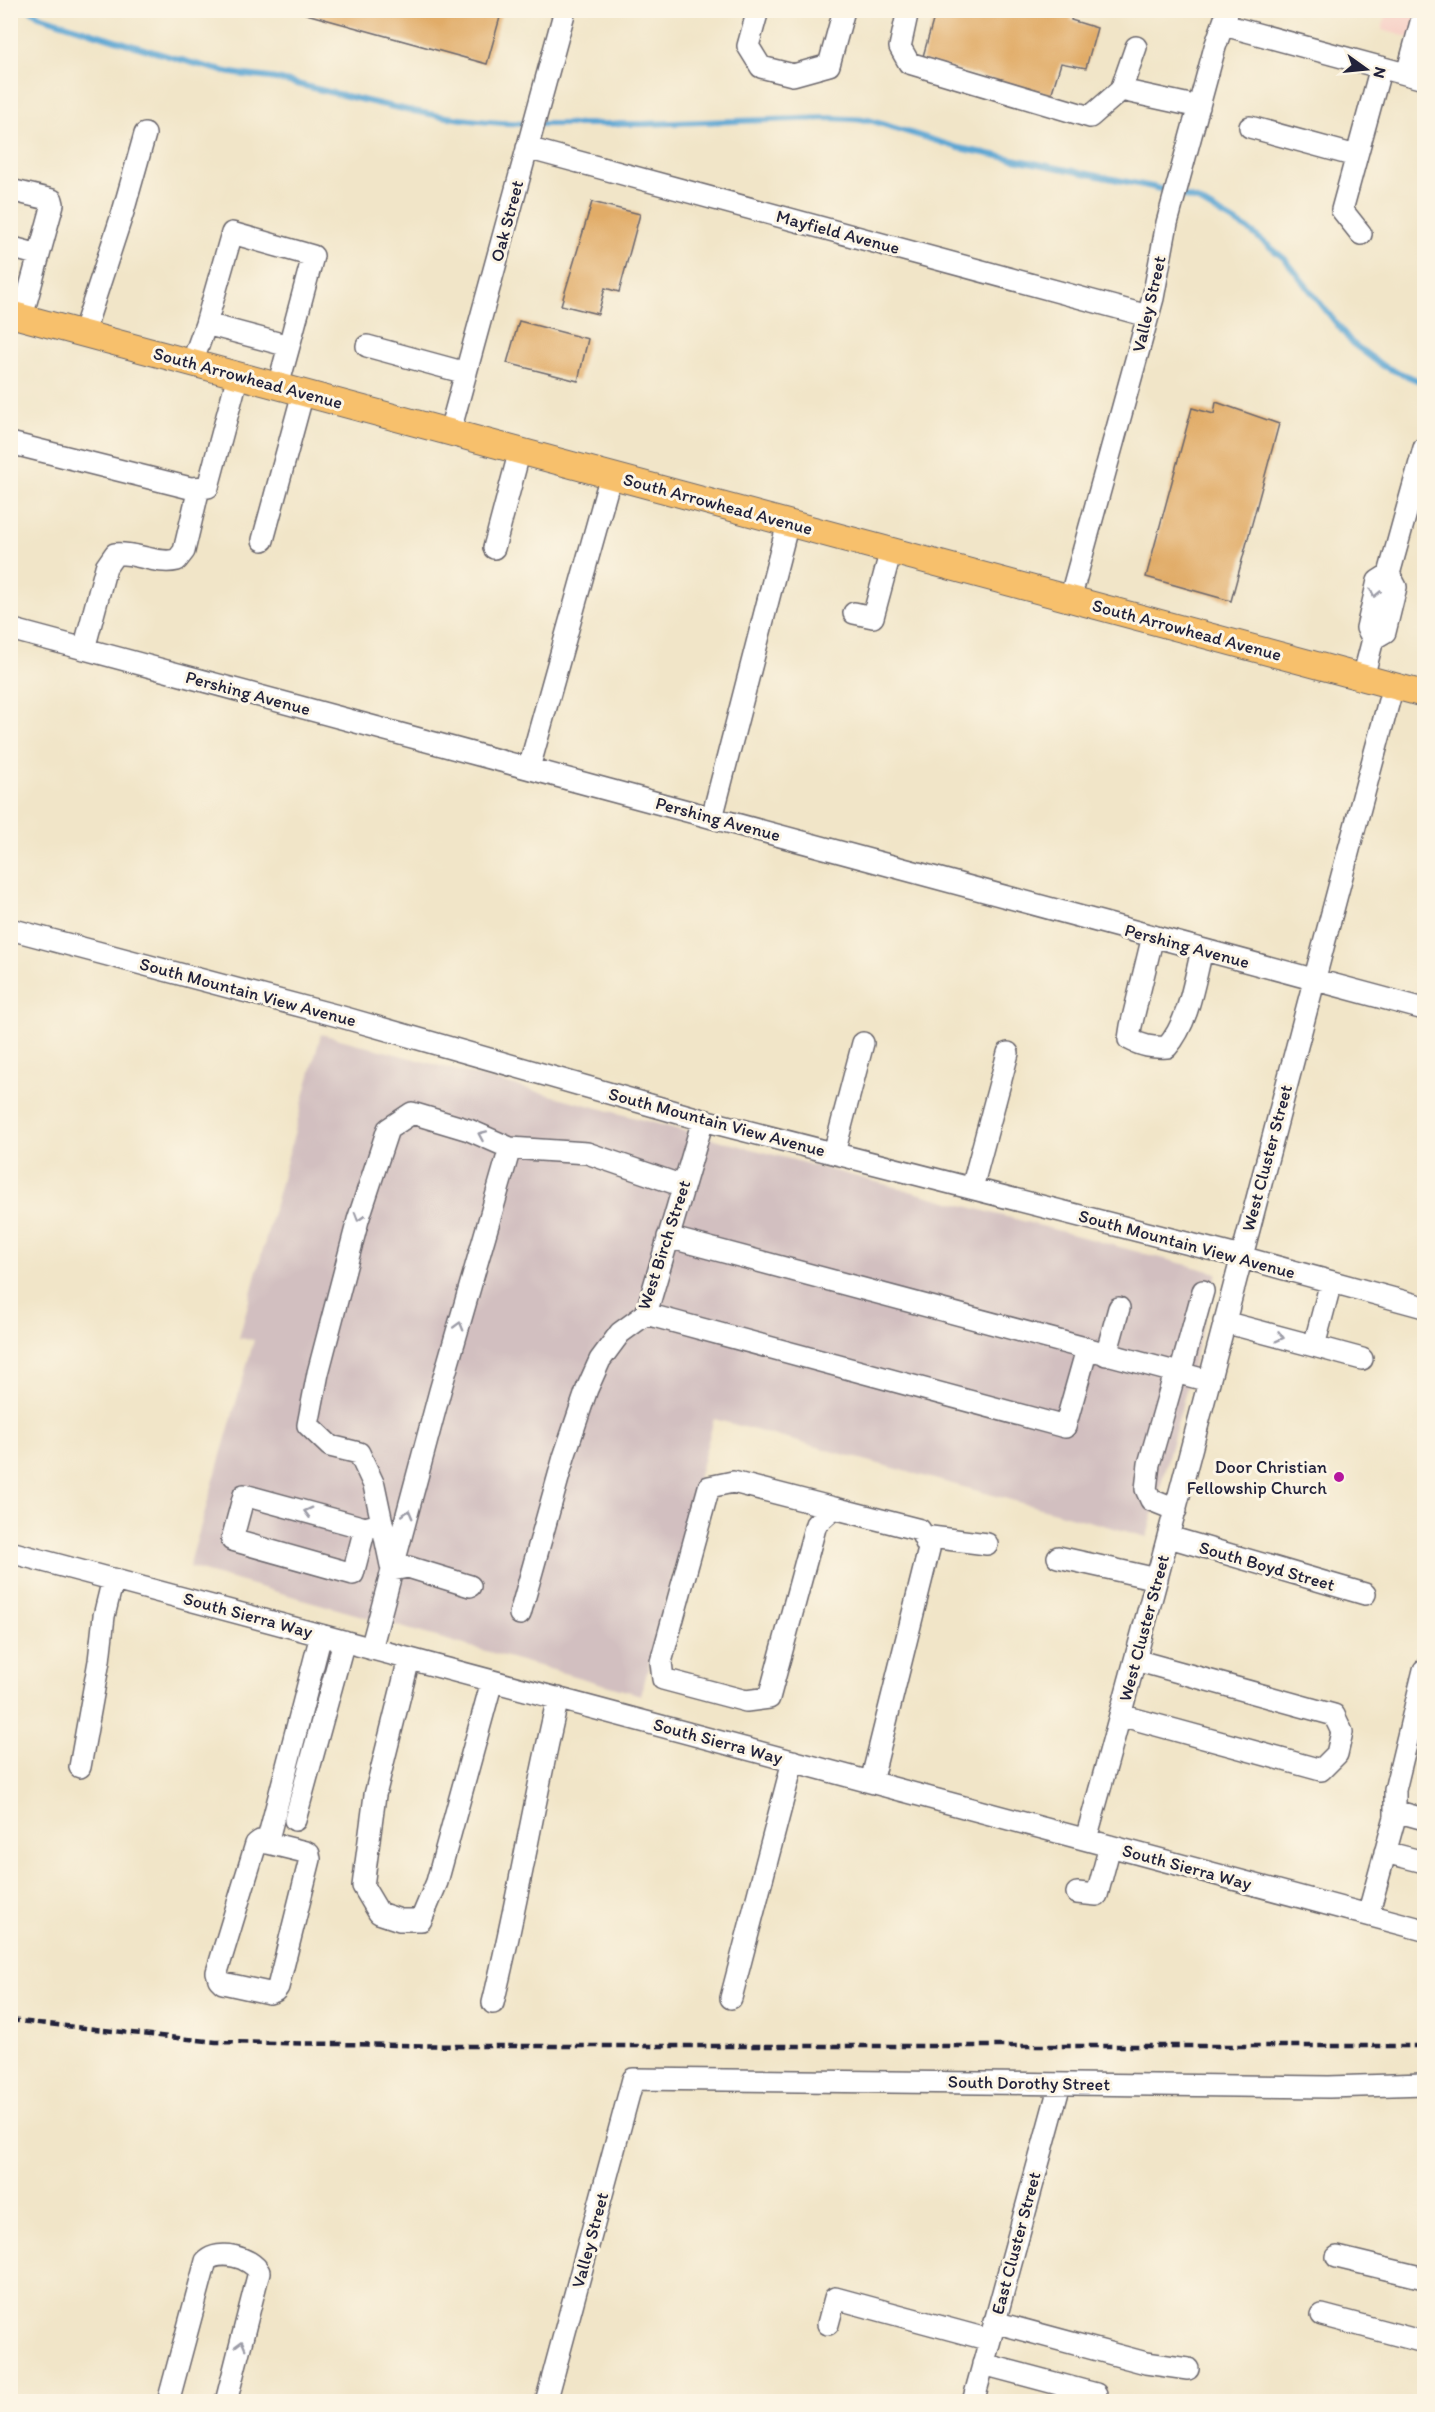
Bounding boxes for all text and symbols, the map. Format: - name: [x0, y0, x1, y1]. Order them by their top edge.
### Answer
- north arrow: [1336, 39, 1396, 99]
- text: N: [1369, 65, 1391, 80]
- street label: Oak Street: [486, 178, 529, 264]
- street label: Mayfield Avenue: [774, 205, 902, 259]
- street label: Valley Street: [1127, 253, 1171, 354]
- street label: South Arrowhead Avenue: [151, 342, 345, 414]
- street label: South Arrowhead Avenue: [621, 468, 815, 540]
- one-way arrow: [1369, 588, 1382, 598]
- street label: South Arrowhead Avenue: [1090, 594, 1284, 666]
- street label: Pershing Avenue: [183, 666, 313, 720]
- street label: Pershing Avenue: [653, 792, 783, 846]
- street label: Pershing Avenue: [1122, 919, 1252, 973]
- street label: South Mountain View Avenue: [137, 952, 359, 1032]
- street label: South Mountain View Avenue: [606, 1082, 828, 1162]
- street label: West Cluster Street: [1237, 1082, 1297, 1234]
- one-way arrow: [477, 1130, 488, 1142]
- street label: West Birch Street: [633, 1177, 695, 1313]
- street label: South Mountain View Avenue: [1076, 1204, 1298, 1284]
- one-way arrow: [354, 1211, 366, 1222]
- one-way arrow: [452, 1321, 464, 1332]
- one-way arrow: [1275, 1330, 1285, 1343]
- place label: Door Christian Fellowship Church: [1187, 1456, 1327, 1499]
- marker: Door Christian Fellowship Church: [1332, 1470, 1346, 1484]
- one-way arrow: [303, 1507, 313, 1520]
- one-way arrow: [400, 1509, 413, 1519]
- street label: South Boyd Street: [1197, 1536, 1338, 1596]
- street label: West Cluster Street: [1114, 1552, 1174, 1704]
- street label: South Sierra Way: [181, 1587, 316, 1643]
- street label: South Sierra Way: [651, 1713, 786, 1769]
- street label: South Sierra Way: [1120, 1839, 1255, 1895]
- street label: South Dorothy Street: [948, 2071, 1110, 2095]
- street label: East Cluster Street: [986, 2169, 1046, 2317]
- street label: Valley Street: [567, 2189, 613, 2290]
- one-way arrow: [233, 2340, 246, 2350]

